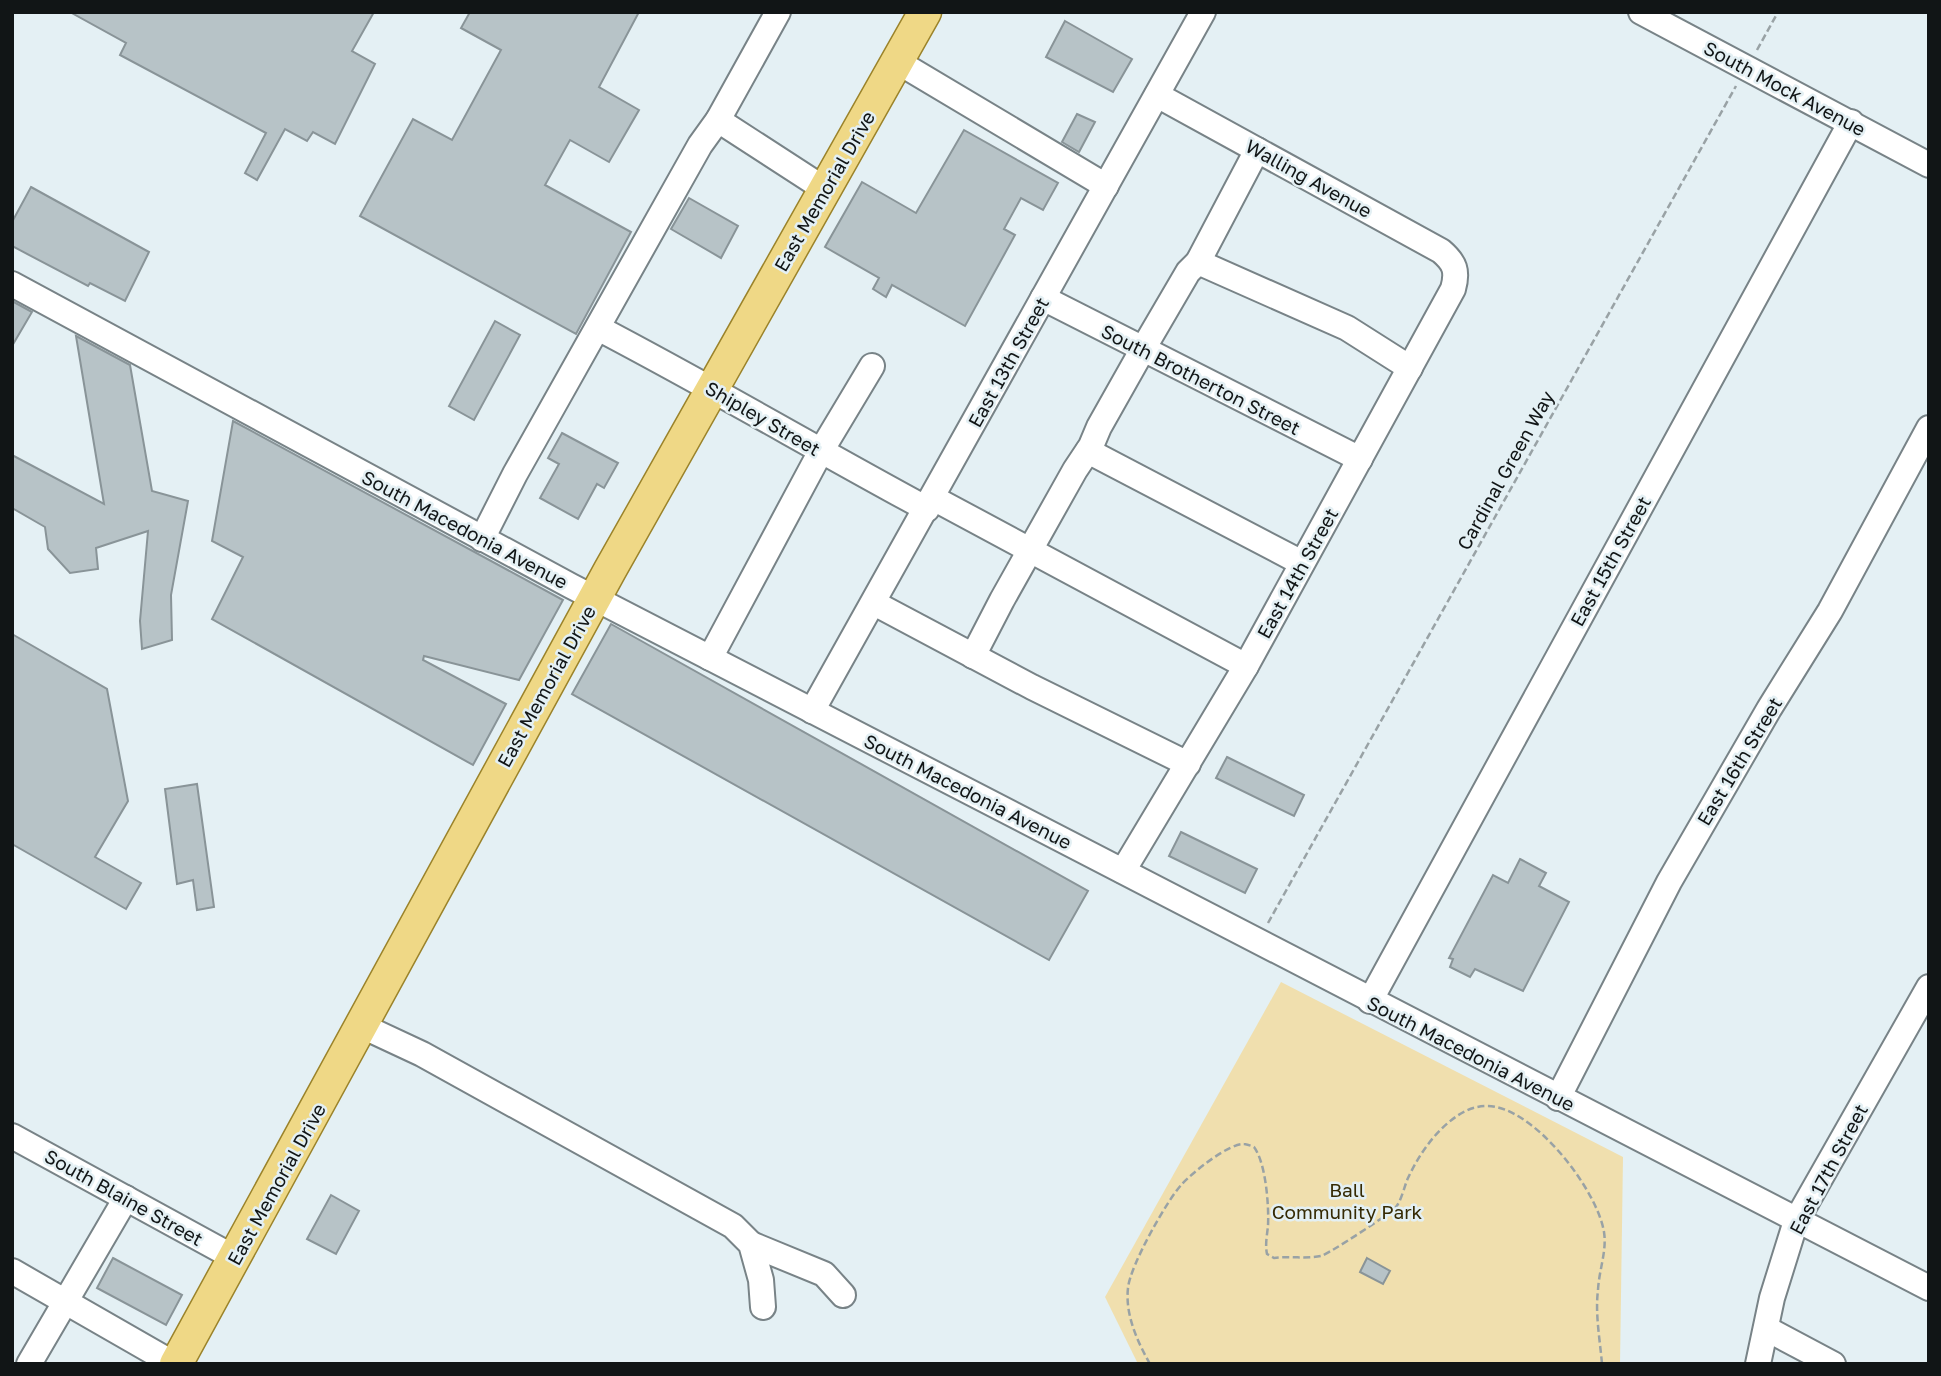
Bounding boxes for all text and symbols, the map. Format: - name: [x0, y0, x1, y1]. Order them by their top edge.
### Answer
- street label: South Mock Avenue: [1700, 36, 1870, 140]
- street label: East Memorial Drive: [769, 107, 879, 275]
- street label: Walling Avenue: [1242, 134, 1376, 222]
- street label: East 13th Street: [963, 293, 1053, 431]
- street label: South Brotherton Street: [1098, 319, 1304, 439]
- street label: Shipley Street: [701, 376, 825, 460]
- street label: Cardinal Green Way: [1452, 386, 1558, 554]
- street label: South Macedonia Avenue: [358, 465, 572, 593]
- street label: East 15th Street: [1565, 492, 1655, 630]
- street label: East 14th Street: [1252, 504, 1342, 642]
- street label: East Memorial Drive: [492, 601, 600, 771]
- street label: East 16th Street: [1692, 693, 1786, 829]
- street label: South Macedonia Avenue: [860, 729, 1076, 853]
- street label: South Macedonia Avenue: [1363, 991, 1579, 1115]
- street label: East Memorial Drive: [222, 1099, 330, 1269]
- street label: East 17th Street: [1784, 1100, 1872, 1238]
- street label: South Blaine Street: [41, 1144, 207, 1250]
- park label: Ball Community Park: [1272, 1178, 1423, 1223]

